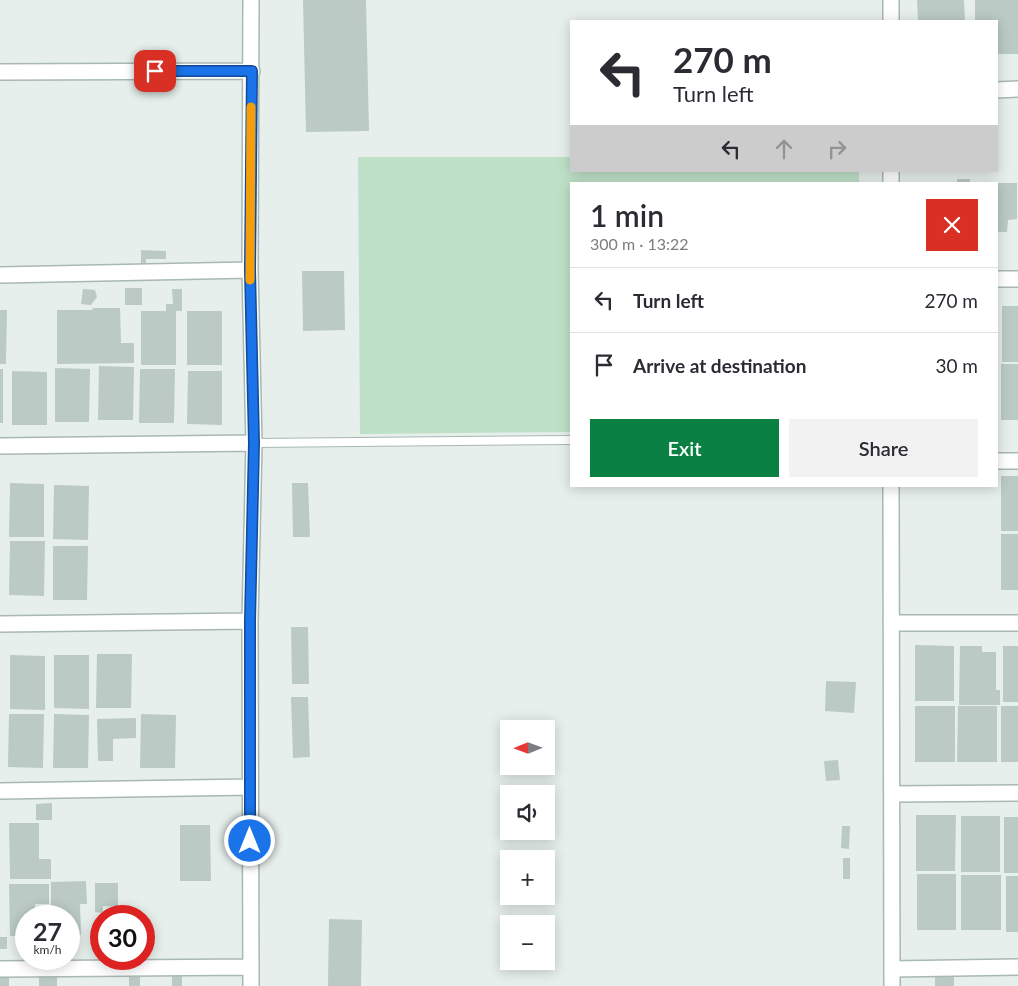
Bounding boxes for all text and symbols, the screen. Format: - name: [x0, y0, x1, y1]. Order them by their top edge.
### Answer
- text: 270 m: [673, 38, 772, 80]
- icon: left: [590, 40, 655, 105]
- pin: [134, 50, 176, 92]
- icon: arrive: [141, 57, 169, 85]
- text: Turn left: [673, 80, 754, 107]
- icon: left: [717, 135, 745, 163]
- icon: ahead: [770, 135, 798, 163]
- icon: right: [823, 135, 851, 163]
- text: 1 min: [590, 197, 664, 233]
- button: close: [926, 199, 978, 251]
- text: 300 m · 13:22: [590, 234, 689, 253]
- icon: left: [590, 286, 618, 314]
- text: Turn left: [633, 289, 704, 312]
- text: 270 m: [924, 289, 978, 312]
- icon: arrive: [590, 351, 618, 379]
- text: Arrive at destination: [633, 354, 806, 377]
- text: 30 m: [935, 354, 978, 377]
- button: Exit: [590, 419, 779, 477]
- button: Share: [789, 419, 978, 477]
- north arrow: [500, 720, 555, 775]
- map controls: [500, 720, 555, 970]
- button: sound: [500, 785, 555, 840]
- position arrow: [223, 814, 275, 866]
- button: +: [500, 850, 555, 905]
- speed limit sign: 30: [90, 905, 155, 970]
- button: −: [500, 915, 555, 970]
- text: 27: [33, 916, 62, 946]
- text: km/h: [33, 942, 62, 957]

